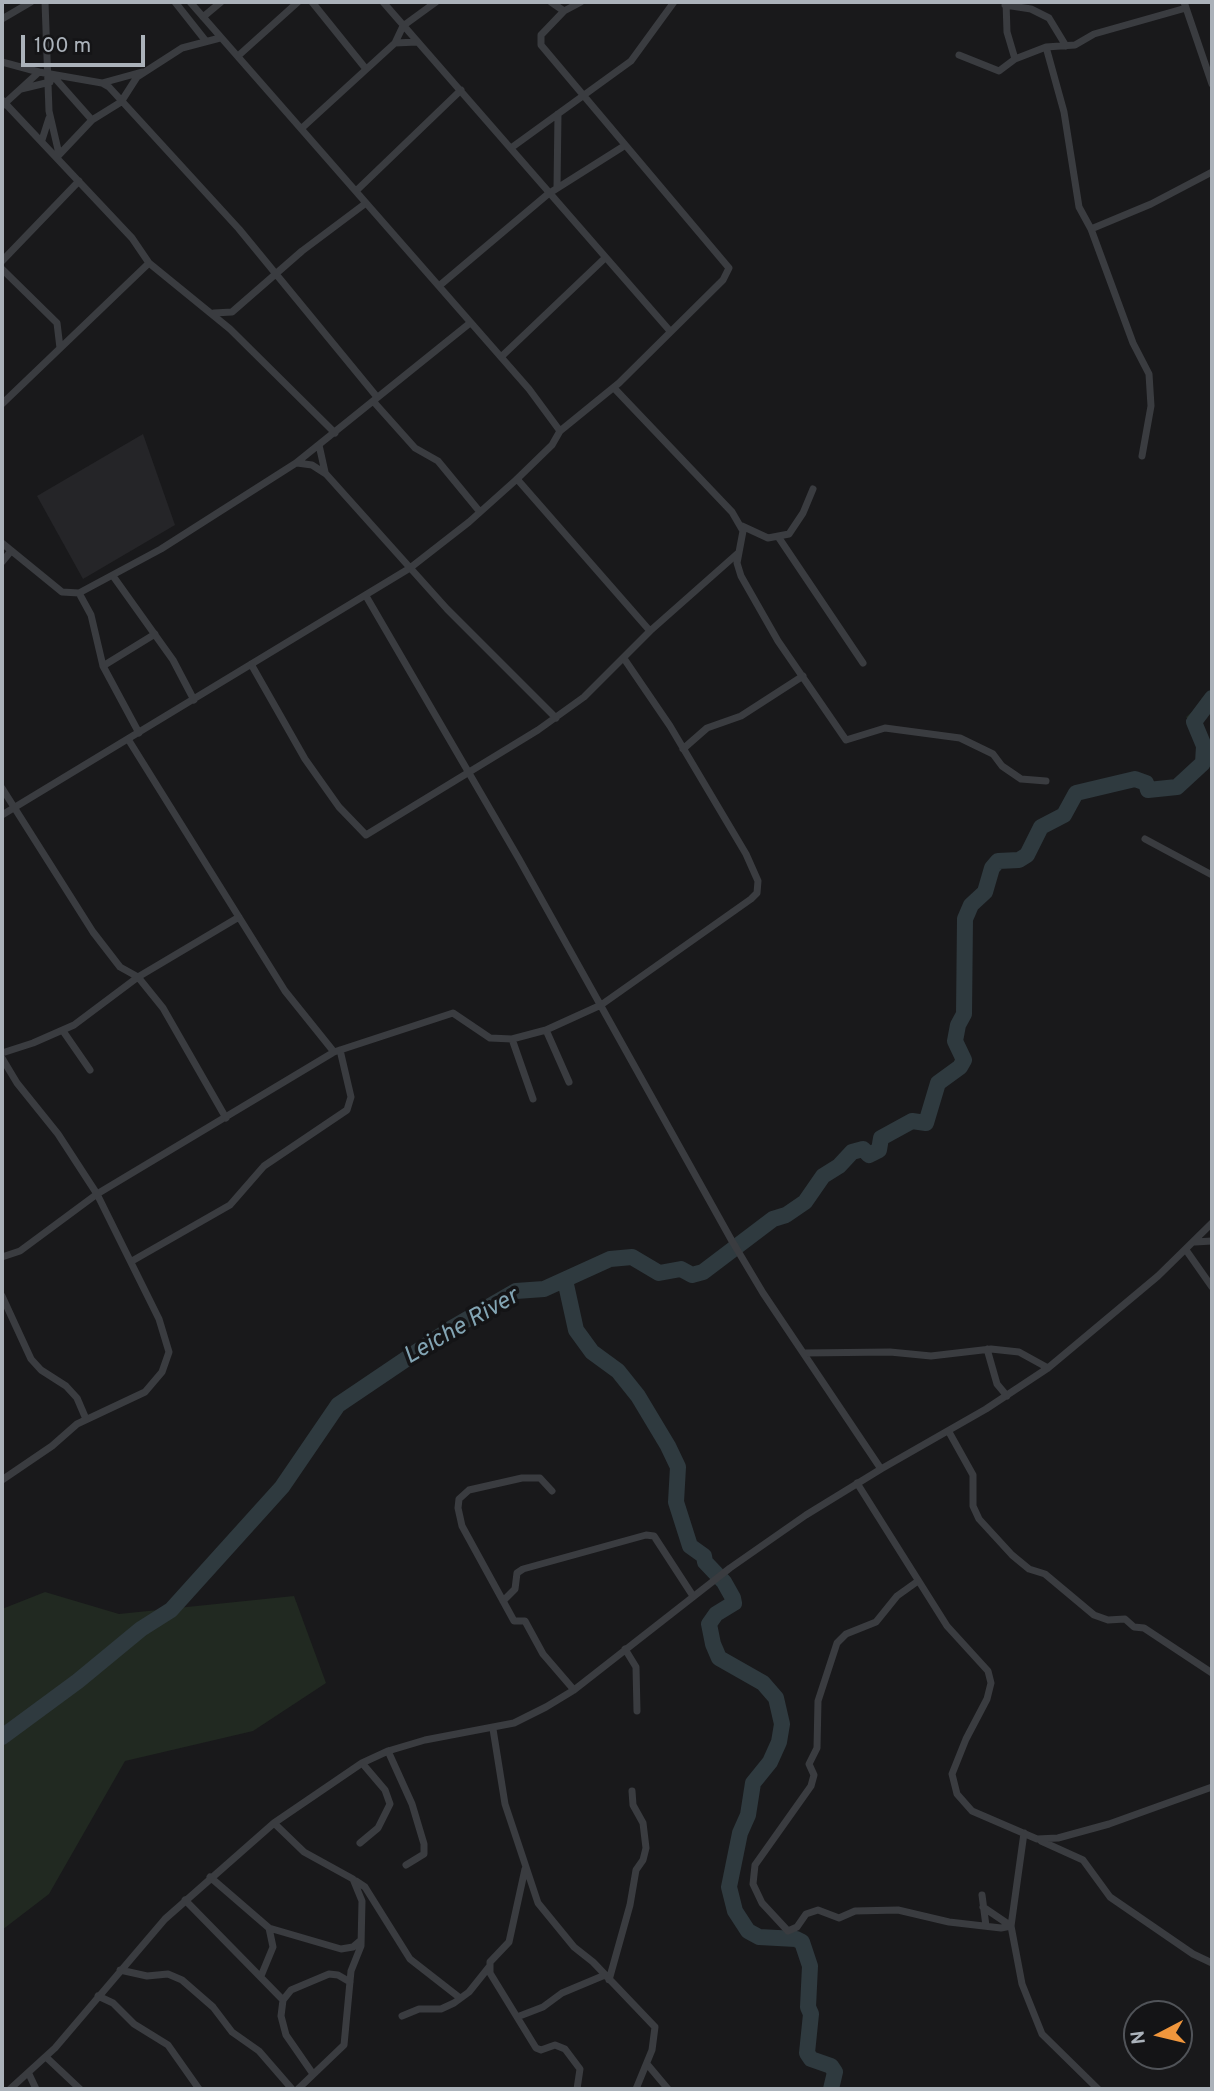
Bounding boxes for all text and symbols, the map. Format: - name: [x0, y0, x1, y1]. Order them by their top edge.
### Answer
- scale bar: [24, 21, 149, 65]
- text: 100 m: [34, 33, 91, 60]
- water label: Leiche River: [399, 1284, 525, 1372]
- north arrow: [1123, 2000, 1193, 2070]
- text: N: [1126, 2029, 1152, 2046]

